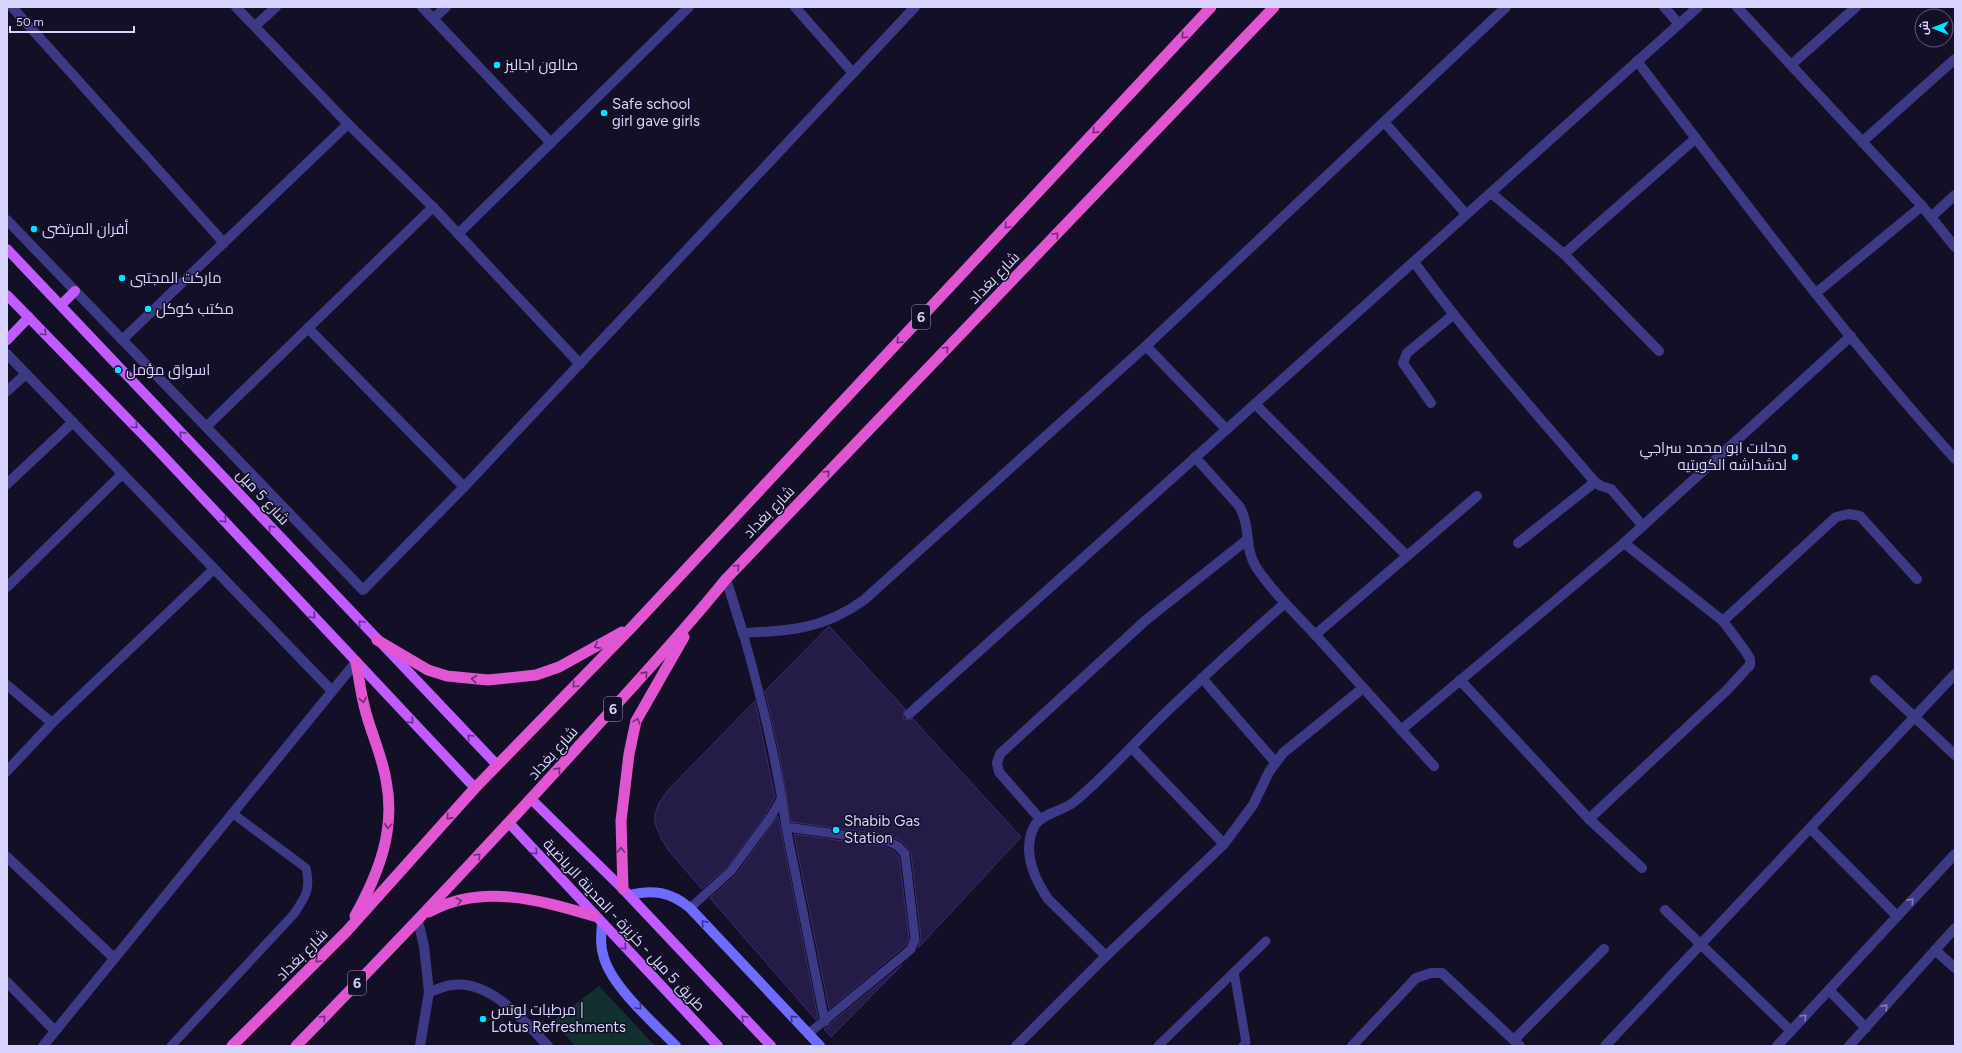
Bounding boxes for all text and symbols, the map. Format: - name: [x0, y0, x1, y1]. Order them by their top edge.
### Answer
- scale bar: [10, 8, 134, 34]
- north arrow: [1914, 8, 1954, 48]
- text: 50 m: [16, 15, 44, 29]
- text: ش: [1918, 21, 1931, 35]
- one-way arrow: [1182, 31, 1189, 38]
- place label: صالون اجاليز: [504, 56, 578, 75]
- marker: صالون اجاليز: [492, 60, 502, 70]
- place label: Safe school girl gave girls: [612, 95, 700, 130]
- marker: Safe school girl gave girls: [599, 108, 609, 118]
- one-way arrow: [1093, 126, 1100, 133]
- place label: أفران المرتضى: [42, 219, 129, 239]
- one-way arrow: [1004, 221, 1011, 228]
- marker: أفران المرتضى: [29, 224, 39, 234]
- one-way arrow: [1051, 232, 1058, 240]
- street label: شارع بغداد: [965, 248, 1025, 309]
- place label: ماركت المجتبى: [130, 269, 222, 288]
- marker: ماركت المجتبى: [117, 273, 127, 283]
- place label: مكتب كوكل: [156, 300, 234, 319]
- marker: مكتب كوكل: [143, 304, 153, 314]
- road number: 6: [912, 305, 930, 329]
- one-way arrow: [39, 328, 47, 336]
- one-way arrow: [896, 336, 904, 344]
- one-way arrow: [941, 346, 949, 354]
- place label: اسواق مؤمل: [126, 361, 210, 380]
- marker: اسواق مؤمل: [113, 365, 123, 375]
- one-way arrow: [130, 421, 138, 429]
- one-way arrow: [179, 431, 187, 439]
- place label: محلات ابو محمد سراجي لدشداشه الكويتيه: [1639, 439, 1787, 474]
- marker: محلات ابو محمد سراجي لدشداشه الكويتيه: [1790, 452, 1800, 462]
- street label: شارع 5 ميل: [231, 465, 293, 530]
- one-way arrow: [822, 470, 830, 478]
- street label: شارع بغداد: [740, 482, 800, 543]
- one-way arrow: [219, 516, 226, 523]
- one-way arrow: [269, 526, 276, 533]
- one-way arrow: [732, 564, 740, 572]
- one-way arrow: [308, 611, 315, 618]
- one-way arrow: [358, 620, 365, 628]
- one-way arrow: [594, 641, 601, 649]
- one-way arrow: [640, 671, 647, 679]
- one-way arrow: [471, 674, 477, 683]
- one-way arrow: [572, 680, 580, 688]
- one-way arrow: [358, 697, 367, 703]
- road number: 6: [604, 697, 622, 721]
- one-way arrow: [406, 716, 414, 724]
- one-way arrow: [633, 718, 641, 725]
- street label: شارع بغداد: [524, 723, 583, 785]
- one-way arrow: [467, 734, 475, 742]
- one-way arrow: [553, 767, 560, 775]
- place label: Shabib Gas Station: [844, 812, 920, 847]
- one-way arrow: [446, 813, 453, 820]
- one-way arrow: [384, 823, 393, 829]
- marker: Shabib Gas Station: [831, 825, 841, 835]
- street label: طريق 5 ميل - كزيزة - المدينة الرياضية: [538, 835, 709, 1016]
- one-way arrow: [531, 847, 538, 855]
- one-way arrow: [617, 847, 625, 853]
- one-way arrow: [473, 853, 481, 861]
- one-way arrow: [456, 898, 462, 906]
- one-way arrow: [1906, 898, 1914, 906]
- one-way arrow: [701, 920, 709, 928]
- street label: شارع بغداد: [272, 925, 333, 986]
- one-way arrow: [619, 942, 627, 950]
- one-way arrow: [315, 955, 323, 962]
- road number: 6: [348, 971, 366, 995]
- place label: مرطبات لوتس | Lotus Refreshments: [491, 1001, 626, 1036]
- one-way arrow: [634, 1002, 641, 1010]
- one-way arrow: [1880, 1004, 1887, 1011]
- marker: مرطبات لوتس | Lotus Refreshments: [478, 1014, 488, 1024]
- one-way arrow: [1799, 1014, 1806, 1022]
- one-way arrow: [318, 1015, 326, 1023]
- one-way arrow: [741, 1015, 749, 1023]
- one-way arrow: [791, 1015, 798, 1022]

